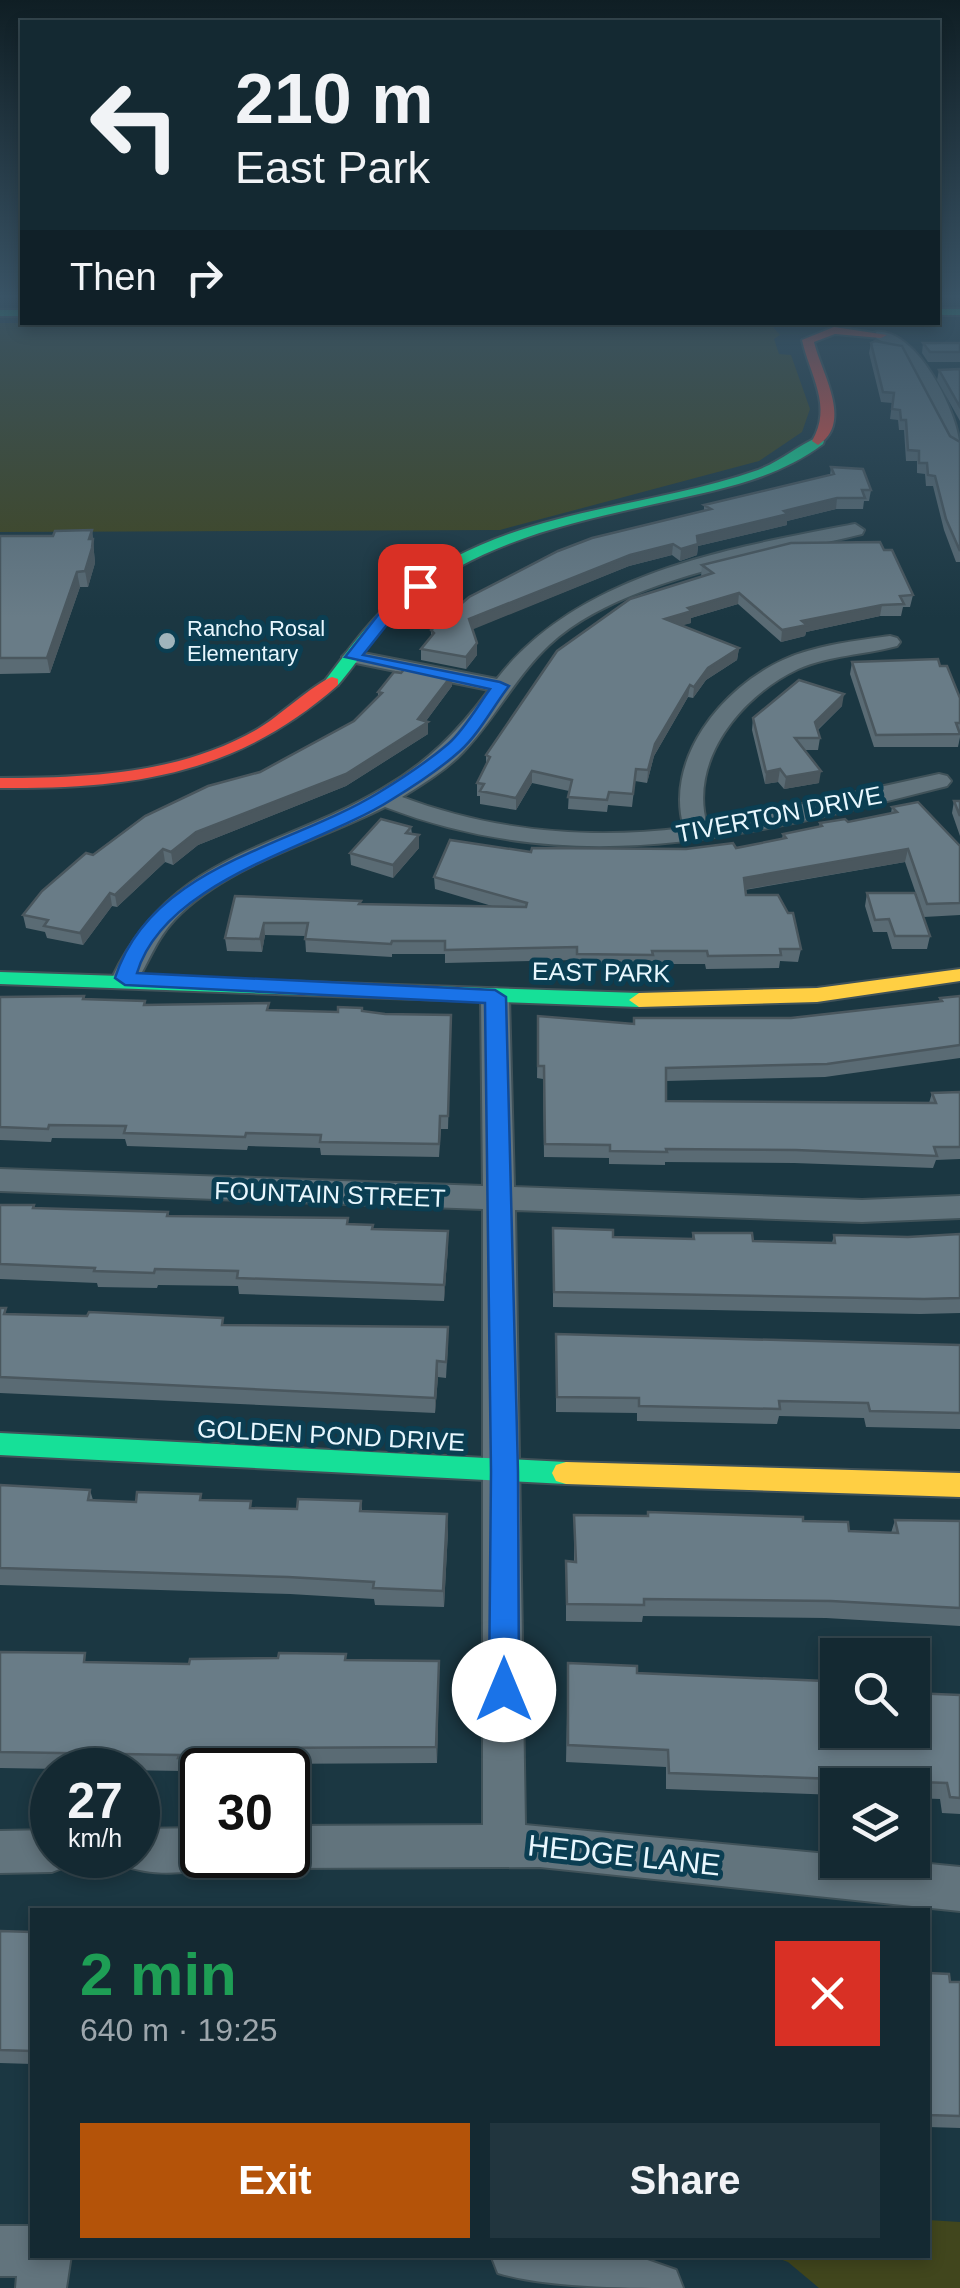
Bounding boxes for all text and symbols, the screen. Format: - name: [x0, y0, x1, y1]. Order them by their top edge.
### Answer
- icon: left: [70, 60, 200, 190]
- text: 210 m: [235, 60, 433, 138]
- text: East Park: [235, 142, 430, 193]
- icon: right: [177, 250, 232, 305]
- text: Then: [70, 256, 157, 298]
- pin: [378, 544, 463, 629]
- icon: arrive: [393, 559, 448, 614]
- place label: Rancho Rosal Elementary: [187, 616, 325, 666]
- marker: Rancho Rosal Elementary: [156, 630, 178, 652]
- street label: TIVERTON DRIVE: [674, 780, 884, 848]
- street label: EAST PARK: [532, 957, 671, 987]
- street label: FOUNTAIN STREET: [214, 1176, 446, 1212]
- street label: GOLDEN POND DRIVE: [196, 1414, 466, 1456]
- position arrow: [452, 1638, 556, 1742]
- map controls: [820, 1638, 930, 1878]
- button: search: [820, 1638, 930, 1748]
- speed limit sign: 30: [180, 1748, 310, 1878]
- button: layers: [820, 1768, 930, 1878]
- text: 27: [67, 1773, 123, 1829]
- text: km/h: [68, 1824, 122, 1852]
- street label: HEDGE LANE: [526, 1828, 722, 1882]
- text: 2 min: [80, 1941, 237, 2008]
- button: close: [775, 1941, 880, 2046]
- text: 640 m · 19:25: [80, 2012, 277, 2048]
- button: Exit: [80, 2123, 470, 2238]
- button: Share: [490, 2123, 880, 2238]

